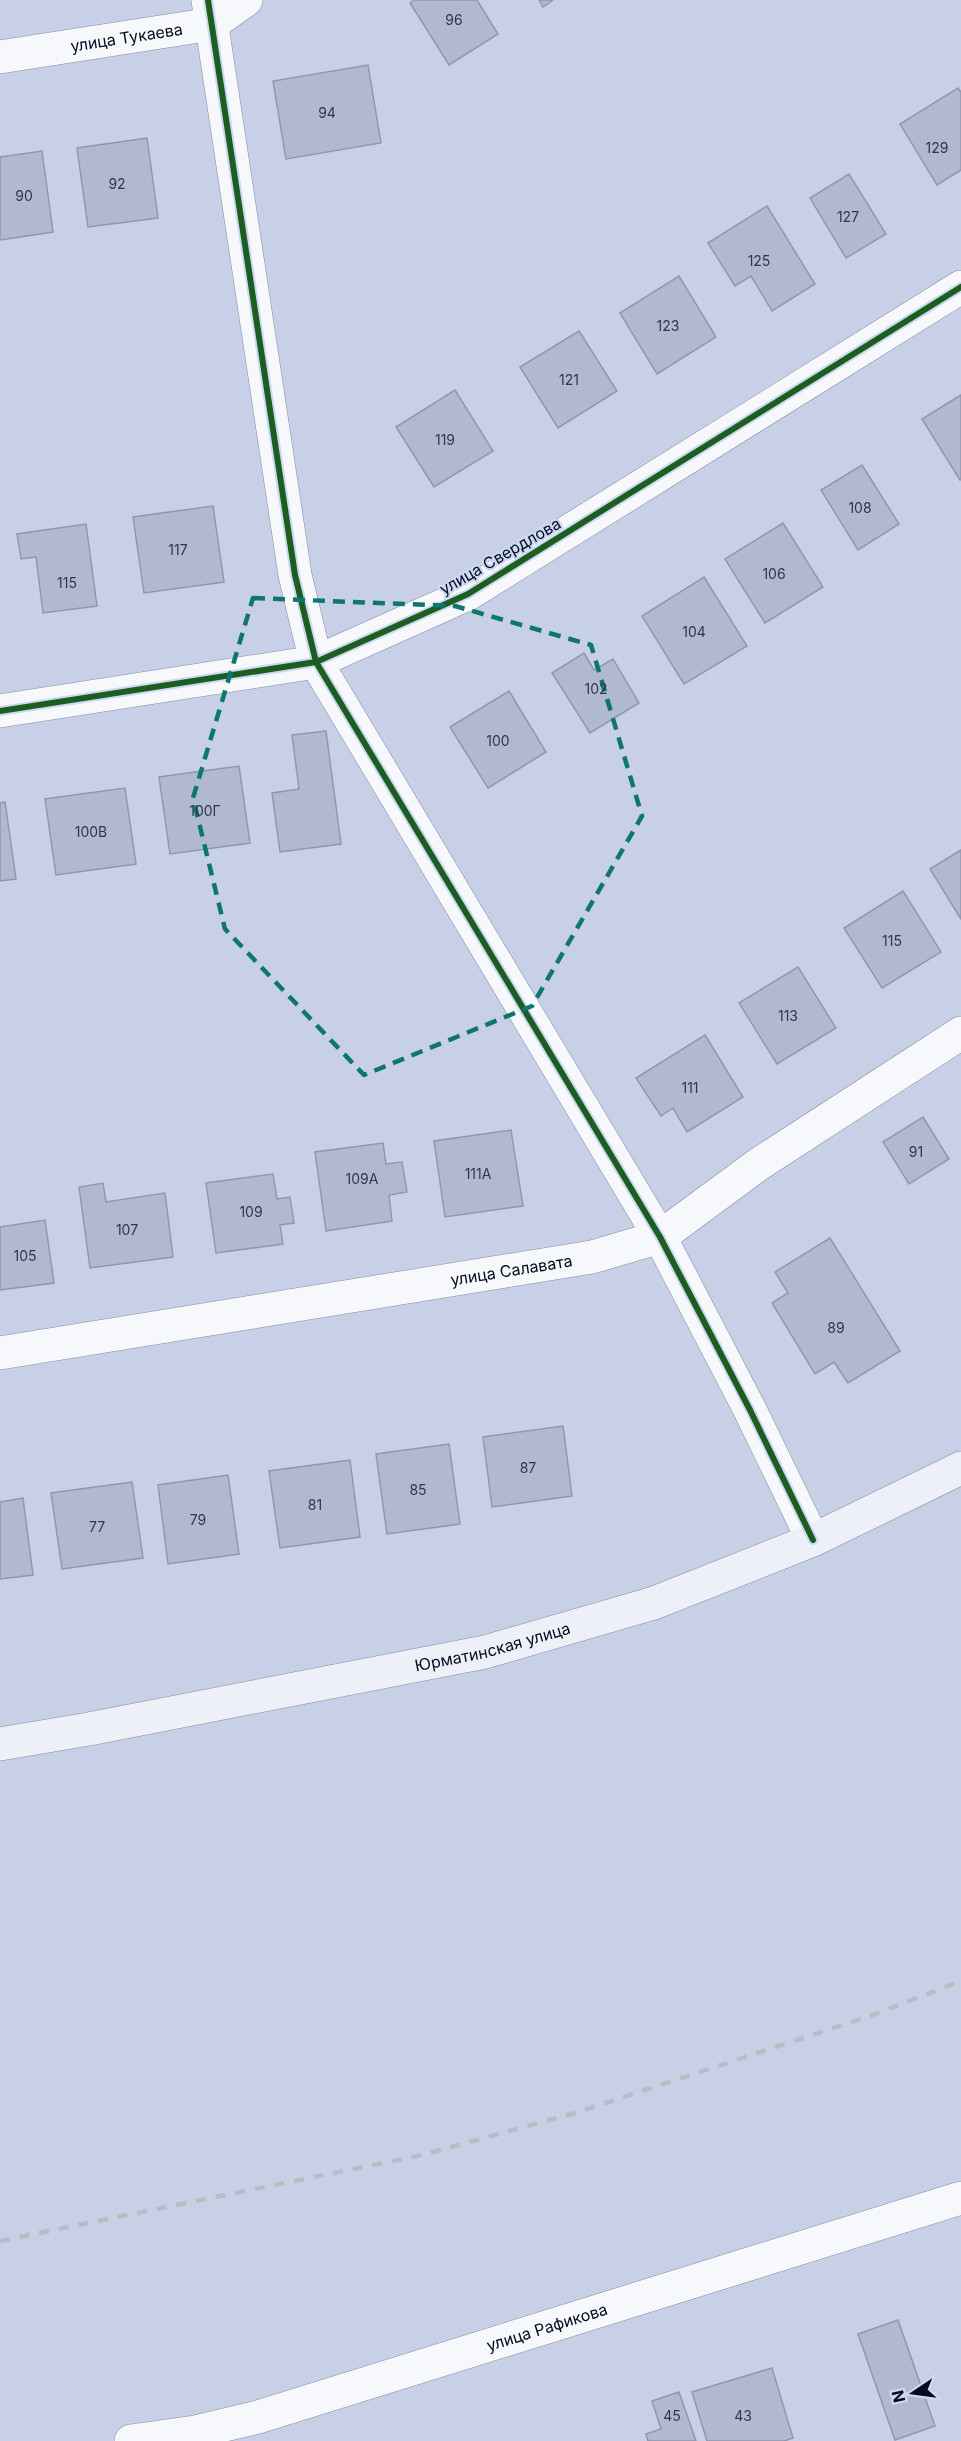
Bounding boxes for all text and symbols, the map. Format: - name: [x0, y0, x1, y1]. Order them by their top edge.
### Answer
- house number: 96: [445, 11, 463, 28]
- street label: улица Тукаева: [69, 19, 184, 56]
- house number: 94: [318, 104, 336, 121]
- house number: 129: [926, 139, 948, 156]
- house number: 92: [108, 175, 126, 192]
- house number: 90: [15, 187, 33, 204]
- house number: 127: [837, 208, 859, 225]
- house number: 125: [748, 252, 770, 269]
- house number: 123: [657, 317, 679, 334]
- house number: 121: [559, 371, 579, 388]
- house number: 119: [435, 431, 455, 448]
- house number: 108: [848, 499, 872, 516]
- street label: улица Свердлова: [436, 513, 564, 599]
- house number: 117: [168, 541, 188, 558]
- house number: 106: [762, 565, 786, 582]
- house number: 115: [57, 574, 77, 591]
- house number: 104: [682, 623, 706, 640]
- house number: 102: [584, 680, 608, 697]
- house number: 100: [486, 732, 510, 749]
- house number: 100Г: [189, 802, 221, 819]
- house number: 100В: [75, 823, 107, 840]
- house number: 115: [882, 932, 902, 949]
- house number: 113: [778, 1007, 798, 1024]
- house number: 111: [681, 1079, 699, 1096]
- house number: 91: [909, 1143, 923, 1160]
- house number: 111А: [465, 1165, 492, 1182]
- house number: 109А: [346, 1170, 379, 1187]
- house number: 109: [239, 1203, 263, 1220]
- house number: 107: [116, 1221, 138, 1238]
- house number: 105: [13, 1247, 37, 1264]
- street label: улица Салавата: [449, 1250, 574, 1290]
- house number: 89: [827, 1319, 845, 1336]
- house number: 87: [520, 1459, 536, 1476]
- house number: 85: [409, 1481, 427, 1498]
- house number: 81: [308, 1496, 322, 1513]
- house number: 79: [190, 1511, 206, 1528]
- house number: 77: [89, 1518, 105, 1535]
- street label: Юрматинская улица: [413, 1618, 572, 1675]
- street label: улица Рафикова: [484, 2299, 610, 2355]
- north arrow: [883, 2363, 943, 2423]
- text: N: [887, 2388, 910, 2405]
- house number: 45: [663, 2407, 681, 2424]
- house number: 43: [734, 2407, 752, 2424]

